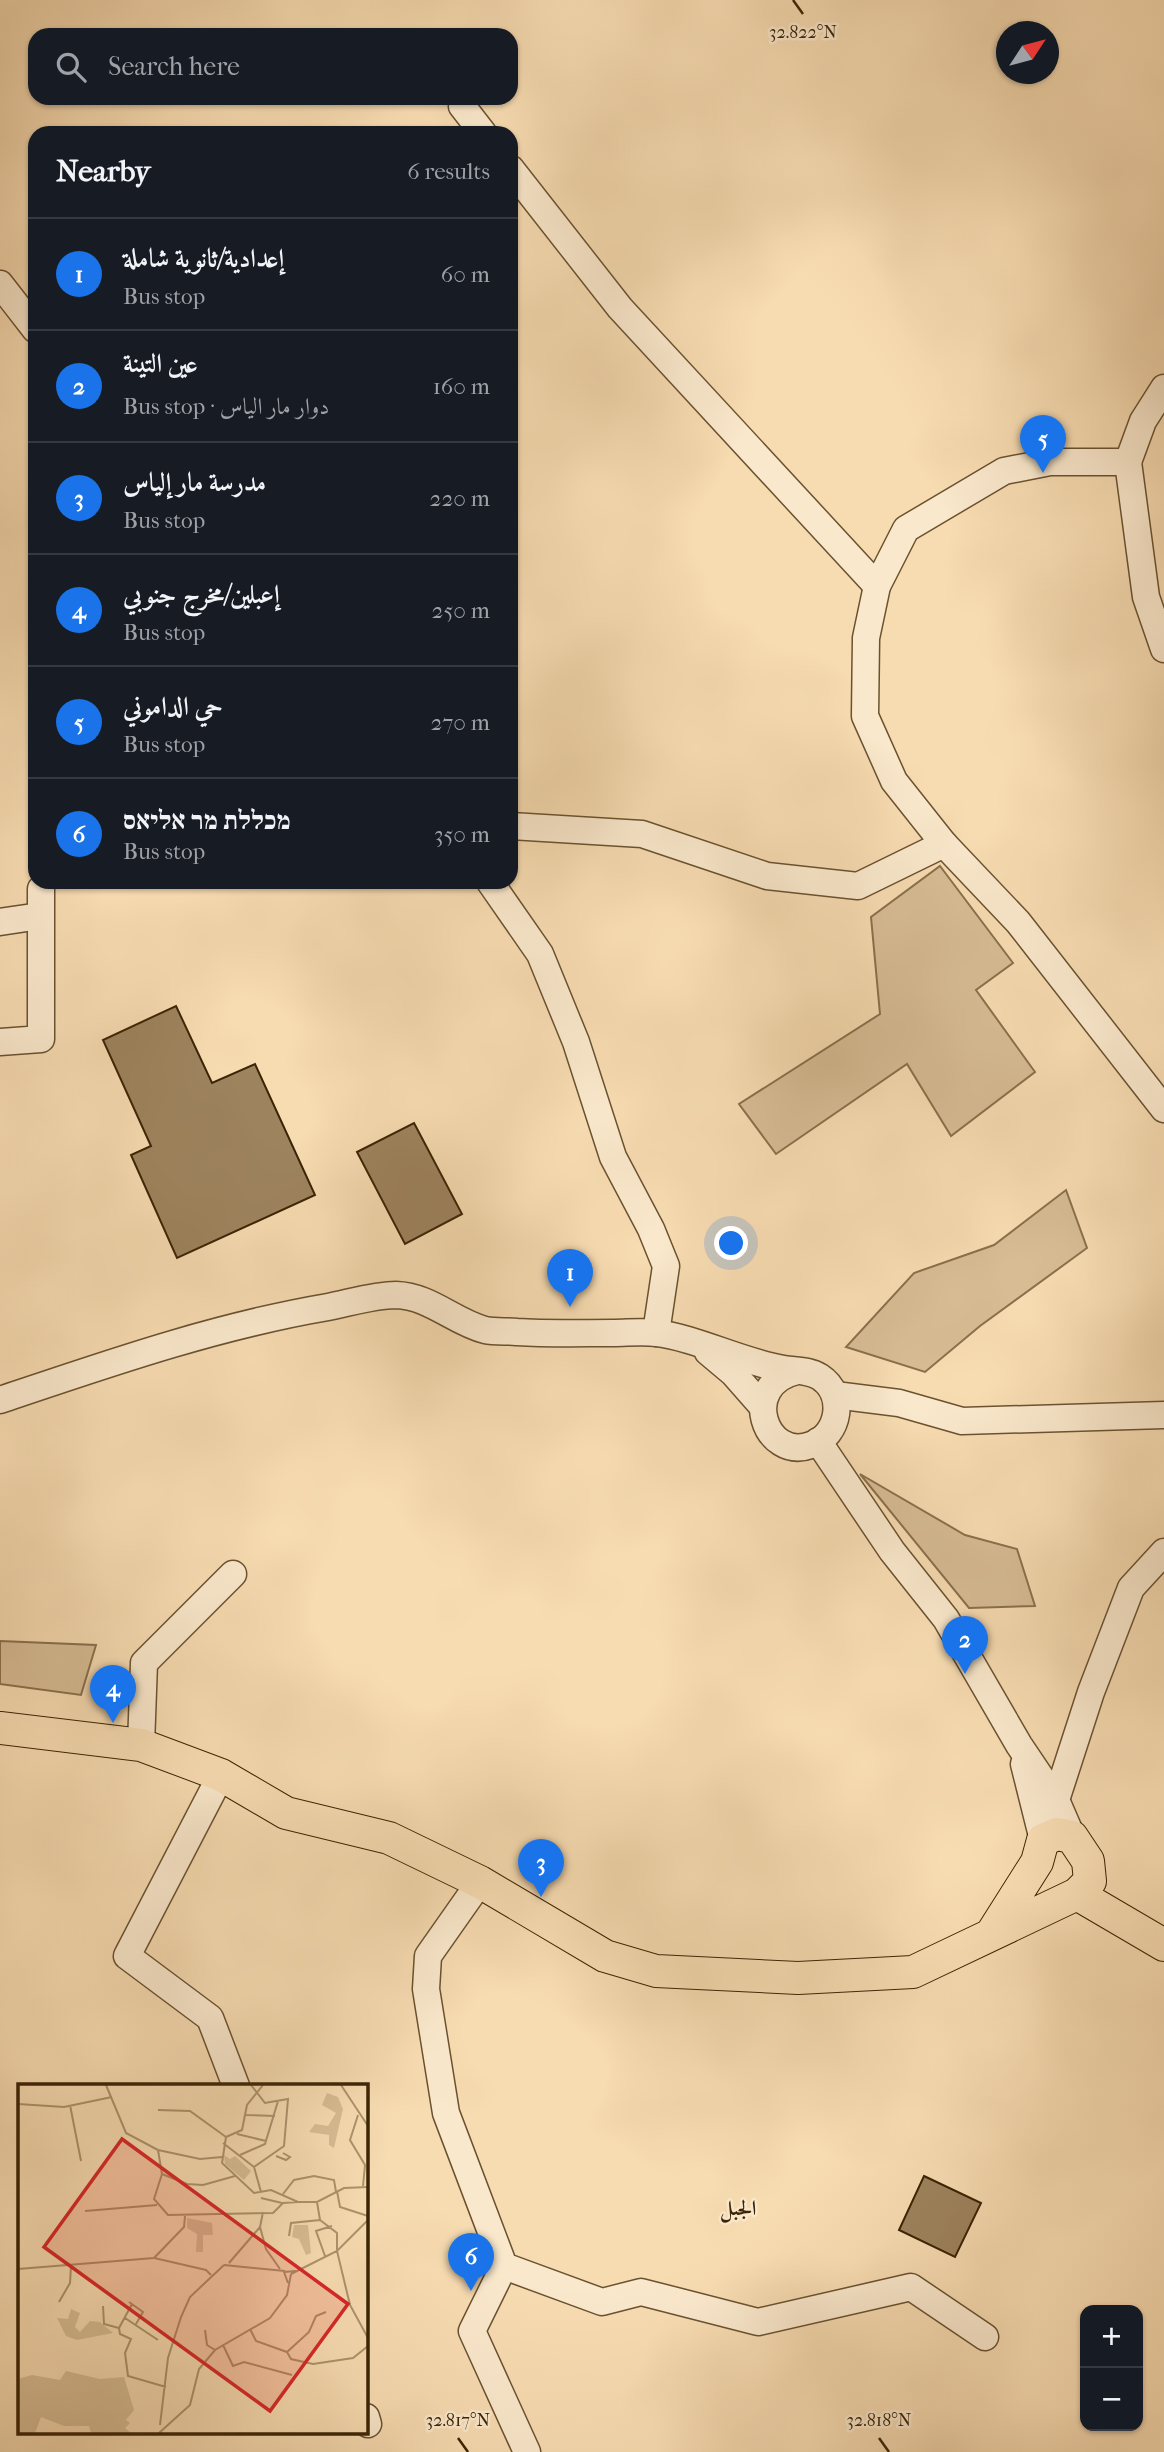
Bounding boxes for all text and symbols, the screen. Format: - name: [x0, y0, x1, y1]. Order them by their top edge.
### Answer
- north arrow: [996, 21, 1059, 84]
- text: 32.822°N: [769, 22, 837, 43]
- search box: [28, 28, 518, 105]
- icon: search: [52, 48, 90, 86]
- text: Search here: [108, 51, 240, 82]
- text: Nearby: [56, 154, 151, 189]
- text: 6 results: [407, 158, 490, 185]
- text: إعدادية/ثانوية شاملة: [123, 243, 284, 274]
- text: 1: [75, 261, 83, 288]
- text: 60 m: [441, 261, 490, 288]
- text: Bus stop: [123, 283, 205, 310]
- text: عين التينة: [123, 348, 198, 379]
- text: 2: [73, 373, 85, 400]
- text: 160 m: [433, 373, 490, 400]
- text: Bus stop · دوار مار الياس: [123, 393, 329, 420]
- pin: 5: [1020, 415, 1066, 473]
- text: مدرسة مار إلياس: [123, 467, 266, 498]
- text: 3: [74, 485, 84, 512]
- text: 220 m: [430, 485, 490, 512]
- text: Bus stop: [123, 507, 205, 534]
- text: إعبلين/مخرج جنوبي: [123, 579, 280, 610]
- text: 4: [72, 597, 86, 624]
- text: 250 m: [432, 597, 490, 624]
- text: Bus stop: [123, 619, 205, 646]
- text: حي الداموني: [123, 691, 223, 722]
- text: 5: [74, 709, 84, 736]
- text: 270 m: [430, 709, 490, 736]
- text: Bus stop: [123, 731, 205, 758]
- text: מכללת מר אליאס: [123, 805, 291, 836]
- text: 6: [73, 821, 85, 848]
- text: 350 m: [434, 821, 490, 848]
- text: Bus stop: [123, 838, 205, 865]
- your location: [714, 1226, 748, 1260]
- pin: 1: [547, 1249, 593, 1307]
- pin: 2: [942, 1616, 988, 1674]
- pin: 4: [90, 1665, 136, 1723]
- pin: 3: [518, 1839, 564, 1897]
- inset map: [18, 2084, 368, 2434]
- district label: الجبل: [720, 2196, 756, 2223]
- pin: 6: [448, 2233, 494, 2291]
- map controls: [1080, 2305, 1143, 2431]
- button: +: [1080, 2305, 1143, 2368]
- button: −: [1080, 2368, 1143, 2431]
- text: 32.817°N: [426, 2410, 491, 2431]
- text: 32.818°N: [847, 2410, 912, 2431]

